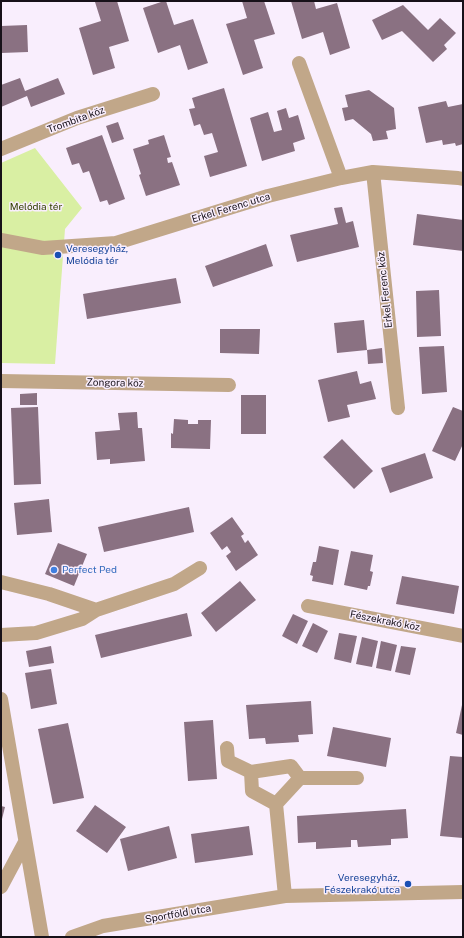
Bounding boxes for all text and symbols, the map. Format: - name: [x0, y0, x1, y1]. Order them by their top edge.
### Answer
- street label: Trombita köz: [46, 104, 106, 136]
- street label: Erkel Ferenc utca: [190, 190, 272, 226]
- park label: Melódia tér: [10, 201, 62, 213]
- place label: Veresegyház, Melódia tér: [66, 243, 128, 266]
- marker: Veresegyház, Melódia tér: [53, 250, 63, 260]
- street label: Erkel Ferenc köz: [375, 251, 395, 329]
- street label: Zongora köz: [87, 377, 143, 389]
- place label: Perfect Ped: [62, 564, 117, 576]
- marker: Perfect Ped: [49, 565, 59, 575]
- street label: Fészekrakó köz: [349, 608, 421, 634]
- place label: Veresegyház, Fészekrakó utca: [324, 872, 400, 896]
- marker: Veresegyház, Fészekrakó utca: [403, 879, 413, 889]
- street label: Sportföld utca: [144, 902, 212, 926]

